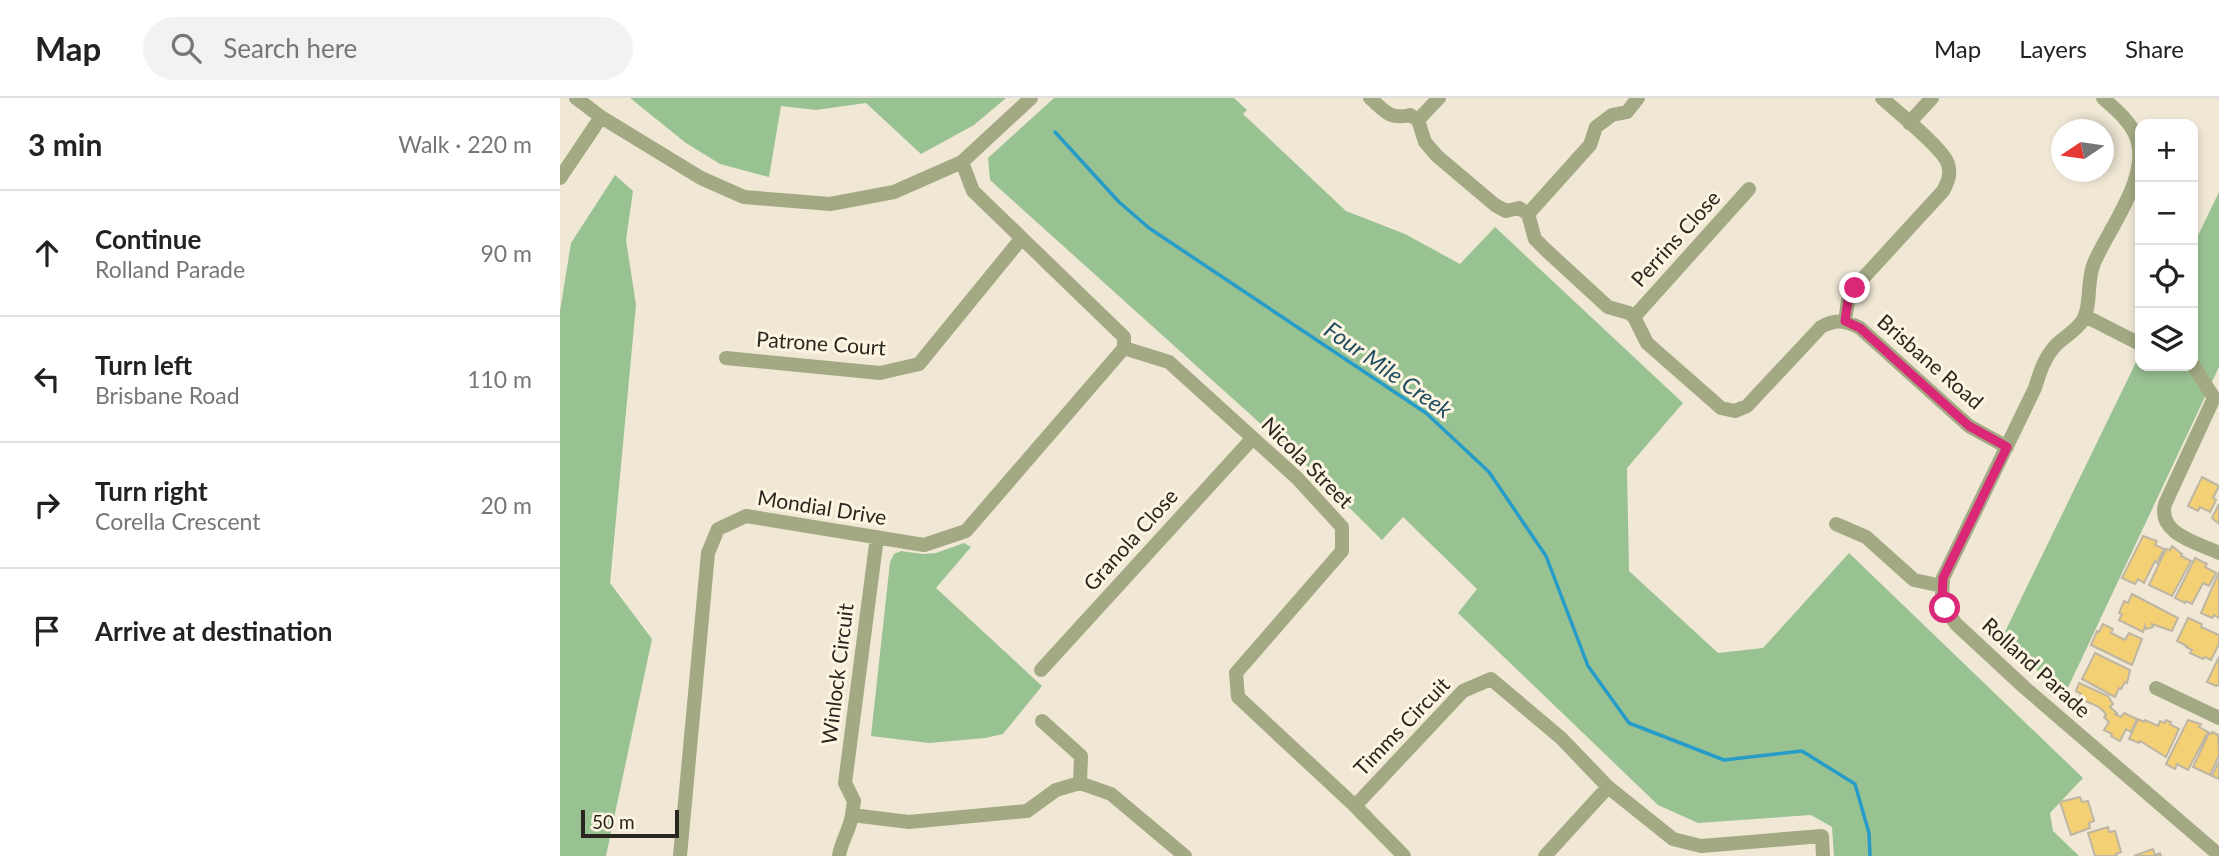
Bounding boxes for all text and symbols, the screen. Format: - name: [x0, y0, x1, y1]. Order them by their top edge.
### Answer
- search box: [143, 17, 633, 80]
- text: Map: [35, 28, 101, 68]
- icon: search: [167, 29, 205, 67]
- text: Search here: [223, 32, 357, 64]
- text: Map: [1934, 34, 1981, 63]
- text: Layers: [2019, 34, 2087, 63]
- text: Share: [2125, 34, 2184, 63]
- north arrow: [2051, 119, 2114, 182]
- map controls: [2135, 119, 2198, 371]
- button: +: [2135, 119, 2198, 182]
- text: 3 min: [28, 126, 102, 162]
- text: Walk · 220 m: [398, 130, 532, 158]
- button: −: [2135, 182, 2198, 245]
- street label: Perrins Close: [1625, 185, 1725, 291]
- text: Continue: [95, 223, 201, 255]
- icon: ahead: [28, 234, 66, 272]
- text: 90 m: [481, 239, 532, 267]
- button: locate: [2135, 245, 2198, 308]
- text: Rolland Parade: [95, 255, 245, 283]
- route end: [1839, 272, 1870, 303]
- street label: Brisbane Road: [1873, 308, 1989, 414]
- button: layers: [2135, 308, 2198, 371]
- water label: Four Mile Creek: [1319, 315, 1459, 424]
- street label: Patrone Court: [755, 325, 887, 360]
- text: Turn left: [95, 349, 192, 381]
- icon: left: [28, 360, 66, 398]
- text: 110 m: [467, 365, 532, 393]
- text: Brisbane Road: [95, 381, 240, 409]
- street label: Nicola Street: [1257, 411, 1359, 513]
- text: Turn right: [95, 475, 208, 507]
- street label: Granola Close: [1078, 483, 1182, 595]
- street label: Mondial Drive: [756, 484, 889, 529]
- icon: right: [28, 486, 66, 524]
- text: 20 m: [481, 491, 532, 519]
- text: Corella Crescent: [95, 507, 261, 535]
- route start: [1929, 592, 1960, 623]
- street label: Winlock Circuit: [815, 601, 858, 746]
- icon: arrive: [28, 612, 66, 650]
- street label: Rolland Parade: [1978, 612, 2096, 722]
- text: Arrive at destination: [95, 615, 332, 647]
- street label: Timms Circuit: [1348, 671, 1454, 780]
- scale bar: [581, 807, 679, 839]
- text: 50 m: [592, 810, 635, 833]

